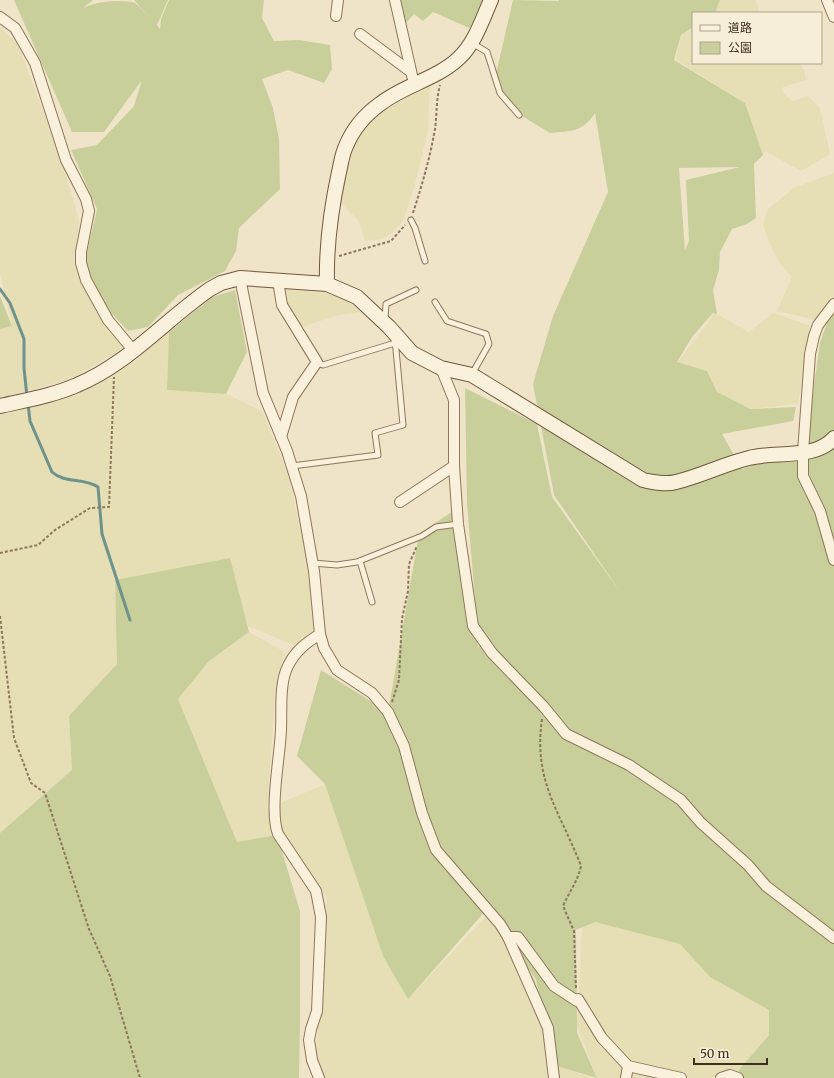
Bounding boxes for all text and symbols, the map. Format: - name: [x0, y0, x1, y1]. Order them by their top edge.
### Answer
- legend: [692, 12, 822, 64]
- text: 道路: [728, 20, 752, 35]
- text: 公園: [728, 40, 752, 55]
- scale bar: [694, 1040, 767, 1066]
- text: 50 m: [700, 1046, 729, 1061]

